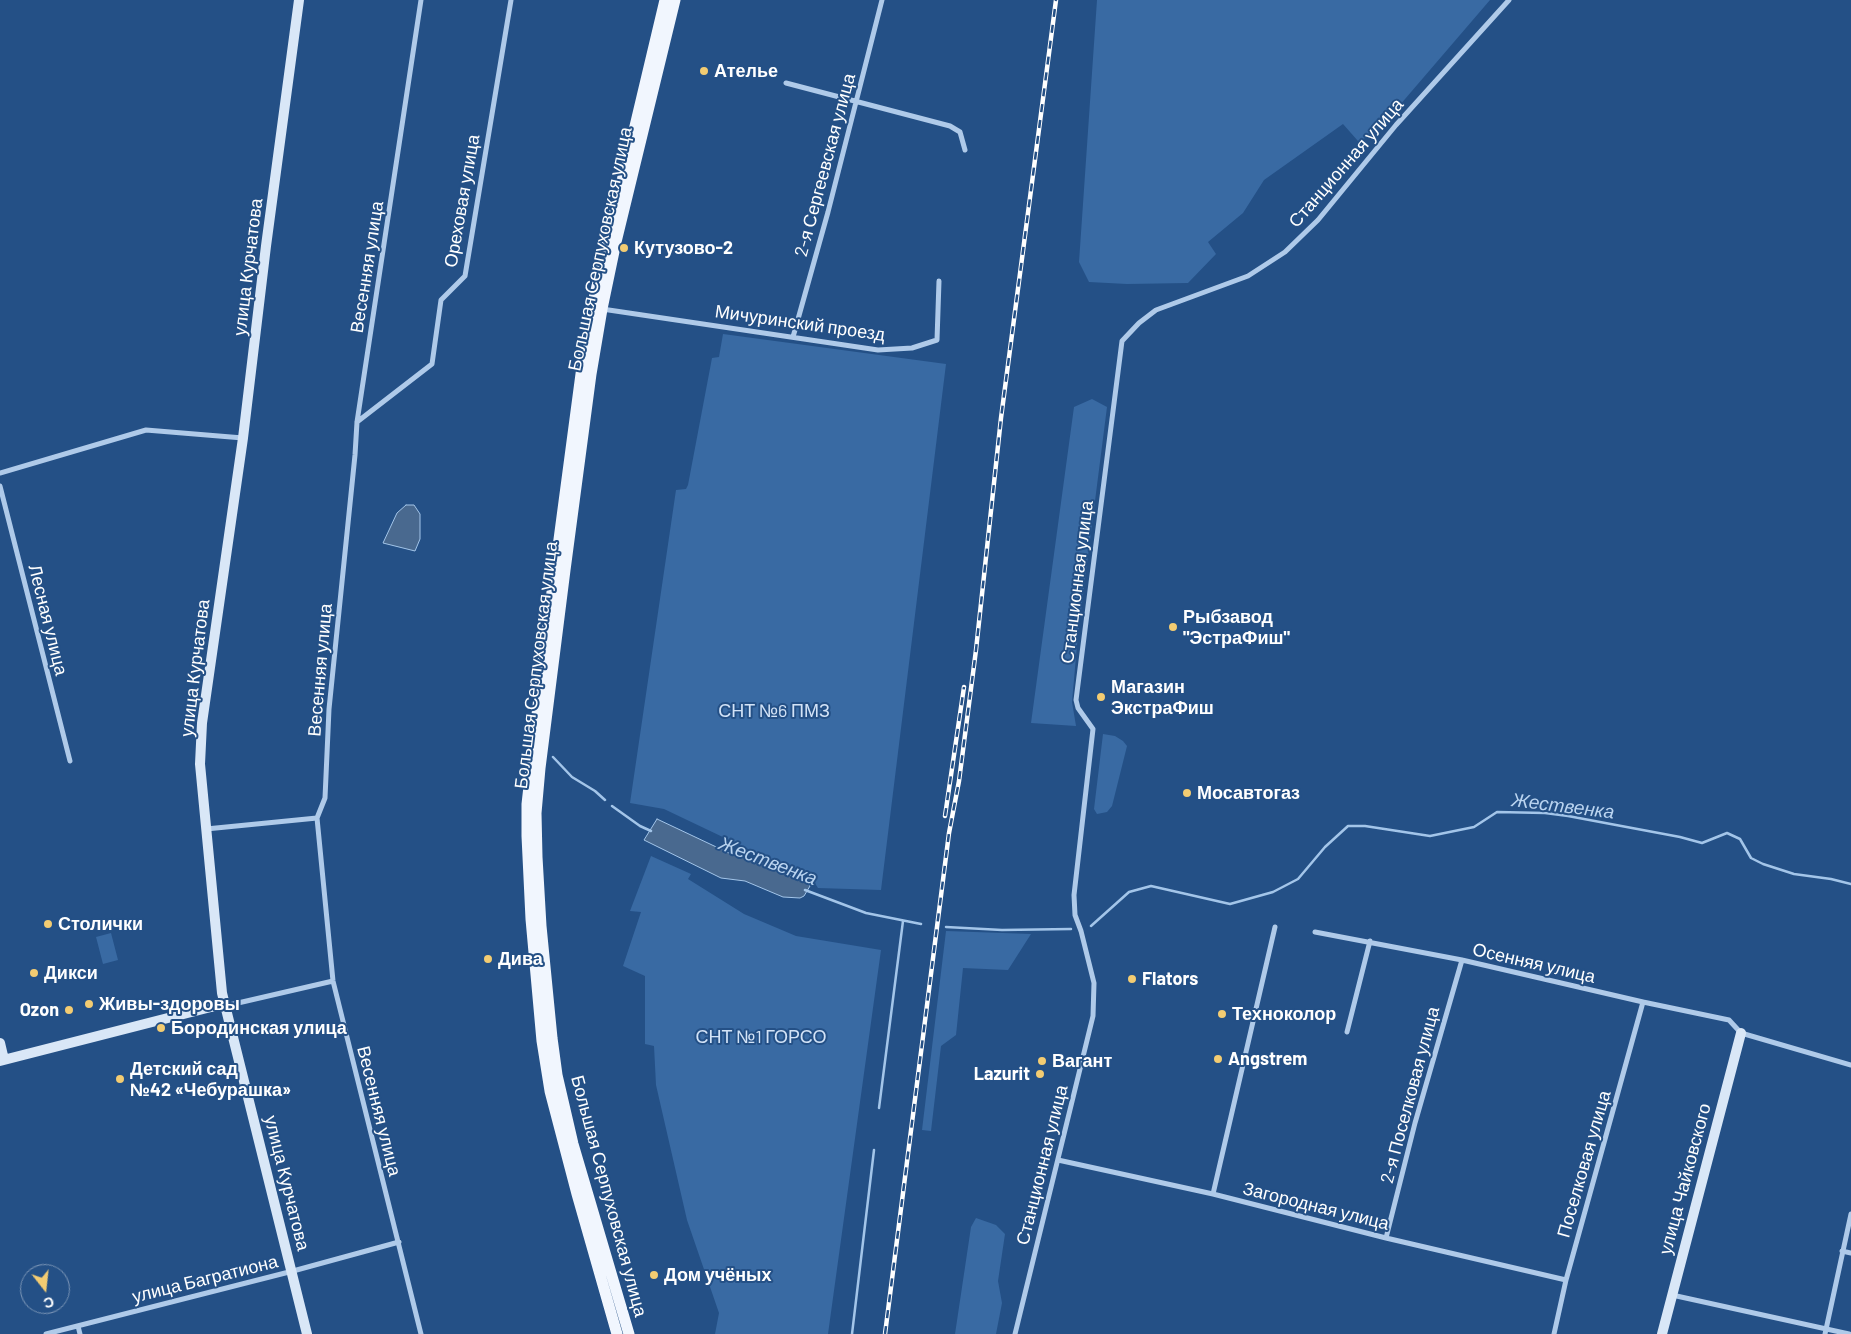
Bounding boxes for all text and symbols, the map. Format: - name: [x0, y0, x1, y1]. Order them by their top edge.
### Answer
- place label: Ателье: [714, 60, 778, 82]
- marker: Ателье: [698, 65, 710, 77]
- street label: 2-я Сергеевская улица: [790, 71, 860, 259]
- street label: Станционная улица: [1284, 94, 1408, 232]
- street label: Большая Серпуховская улица: [564, 125, 636, 373]
- street label: Ореховая улица: [440, 133, 484, 269]
- street label: улица Курчатова: [229, 197, 267, 337]
- street label: Весенняя улица: [346, 199, 388, 335]
- place label: Кутузово-2: [634, 237, 733, 259]
- marker: Кутузово-2: [618, 242, 630, 254]
- street label: Мичуринский проезд: [714, 300, 886, 346]
- street label: Станционная улица: [1056, 499, 1098, 665]
- street label: Большая Серпуховская улица: [510, 540, 562, 790]
- street label: Лесная улица: [24, 562, 72, 678]
- street label: улица Курчатова: [176, 598, 214, 738]
- street label: Весенняя улица: [303, 603, 337, 737]
- place label: Рыбзавод "ЭстраФиш": [1183, 606, 1290, 649]
- marker: Рыбзавод "ЭстраФиш": [1167, 621, 1179, 633]
- place label: Магазин ЭкстраФиш: [1111, 676, 1214, 719]
- marker: Магазин ЭкстраФиш: [1095, 691, 1107, 703]
- park label: СНТ №6 ПМЗ: [718, 700, 830, 722]
- place label: Мосавтогаз: [1197, 782, 1300, 804]
- marker: Мосавтогаз: [1181, 787, 1193, 799]
- water label: Жественка: [1510, 788, 1616, 824]
- water label: Жественка: [716, 832, 820, 890]
- place label: Столички: [58, 913, 143, 935]
- marker: Столички: [42, 918, 54, 930]
- street label: Осенняя улица: [1470, 938, 1598, 988]
- place label: Дива: [498, 948, 543, 970]
- marker: Дива: [482, 953, 494, 965]
- place label: Дикси: [44, 962, 98, 984]
- marker: Дикси: [28, 967, 40, 979]
- place label: Flators: [1142, 968, 1198, 990]
- marker: Flators: [1126, 973, 1138, 985]
- place label: Живы-здоровы: [99, 993, 240, 1015]
- marker: Живы-здоровы: [83, 998, 95, 1010]
- place label: Ozon: [20, 999, 59, 1021]
- place label: Техноколор: [1232, 1003, 1336, 1025]
- marker: Ozon: [63, 1004, 75, 1016]
- street label: 2-я Поселковая улица: [1376, 1004, 1444, 1186]
- marker: Техноколор: [1216, 1008, 1228, 1020]
- place label: Бородинская улица: [171, 1017, 347, 1039]
- marker: Бородинская улица: [155, 1022, 167, 1034]
- park label: СНТ №1 ГОРСО: [696, 1026, 826, 1048]
- street label: Весенняя улица: [352, 1044, 406, 1178]
- place label: Angstrem: [1228, 1048, 1307, 1070]
- place label: Вагант: [1052, 1050, 1112, 1072]
- marker: Angstrem: [1212, 1053, 1224, 1065]
- marker: Вагант: [1036, 1055, 1048, 1067]
- place label: Детский сад №42 «Чебурашка»: [130, 1058, 291, 1100]
- place label: Lazurit: [974, 1063, 1030, 1085]
- marker: Lazurit: [1034, 1068, 1046, 1080]
- marker: Детский сад №42 «Чебурашка»: [114, 1073, 126, 1085]
- street label: Большая Серпуховская улица: [566, 1073, 652, 1319]
- street label: Станционная улица: [1012, 1083, 1072, 1247]
- street label: Поселковая улица: [1553, 1088, 1615, 1240]
- street label: улица Чайковского: [1654, 1101, 1716, 1257]
- street label: улица Курчатова: [260, 1113, 314, 1253]
- street label: Загородная улица: [1241, 1177, 1391, 1235]
- street label: улица Багратиона: [130, 1250, 280, 1308]
- north arrow: [20, 1264, 70, 1314]
- place label: Дом учёных: [664, 1264, 771, 1286]
- marker: Дом учёных: [648, 1269, 660, 1281]
- text: С: [42, 1293, 56, 1313]

